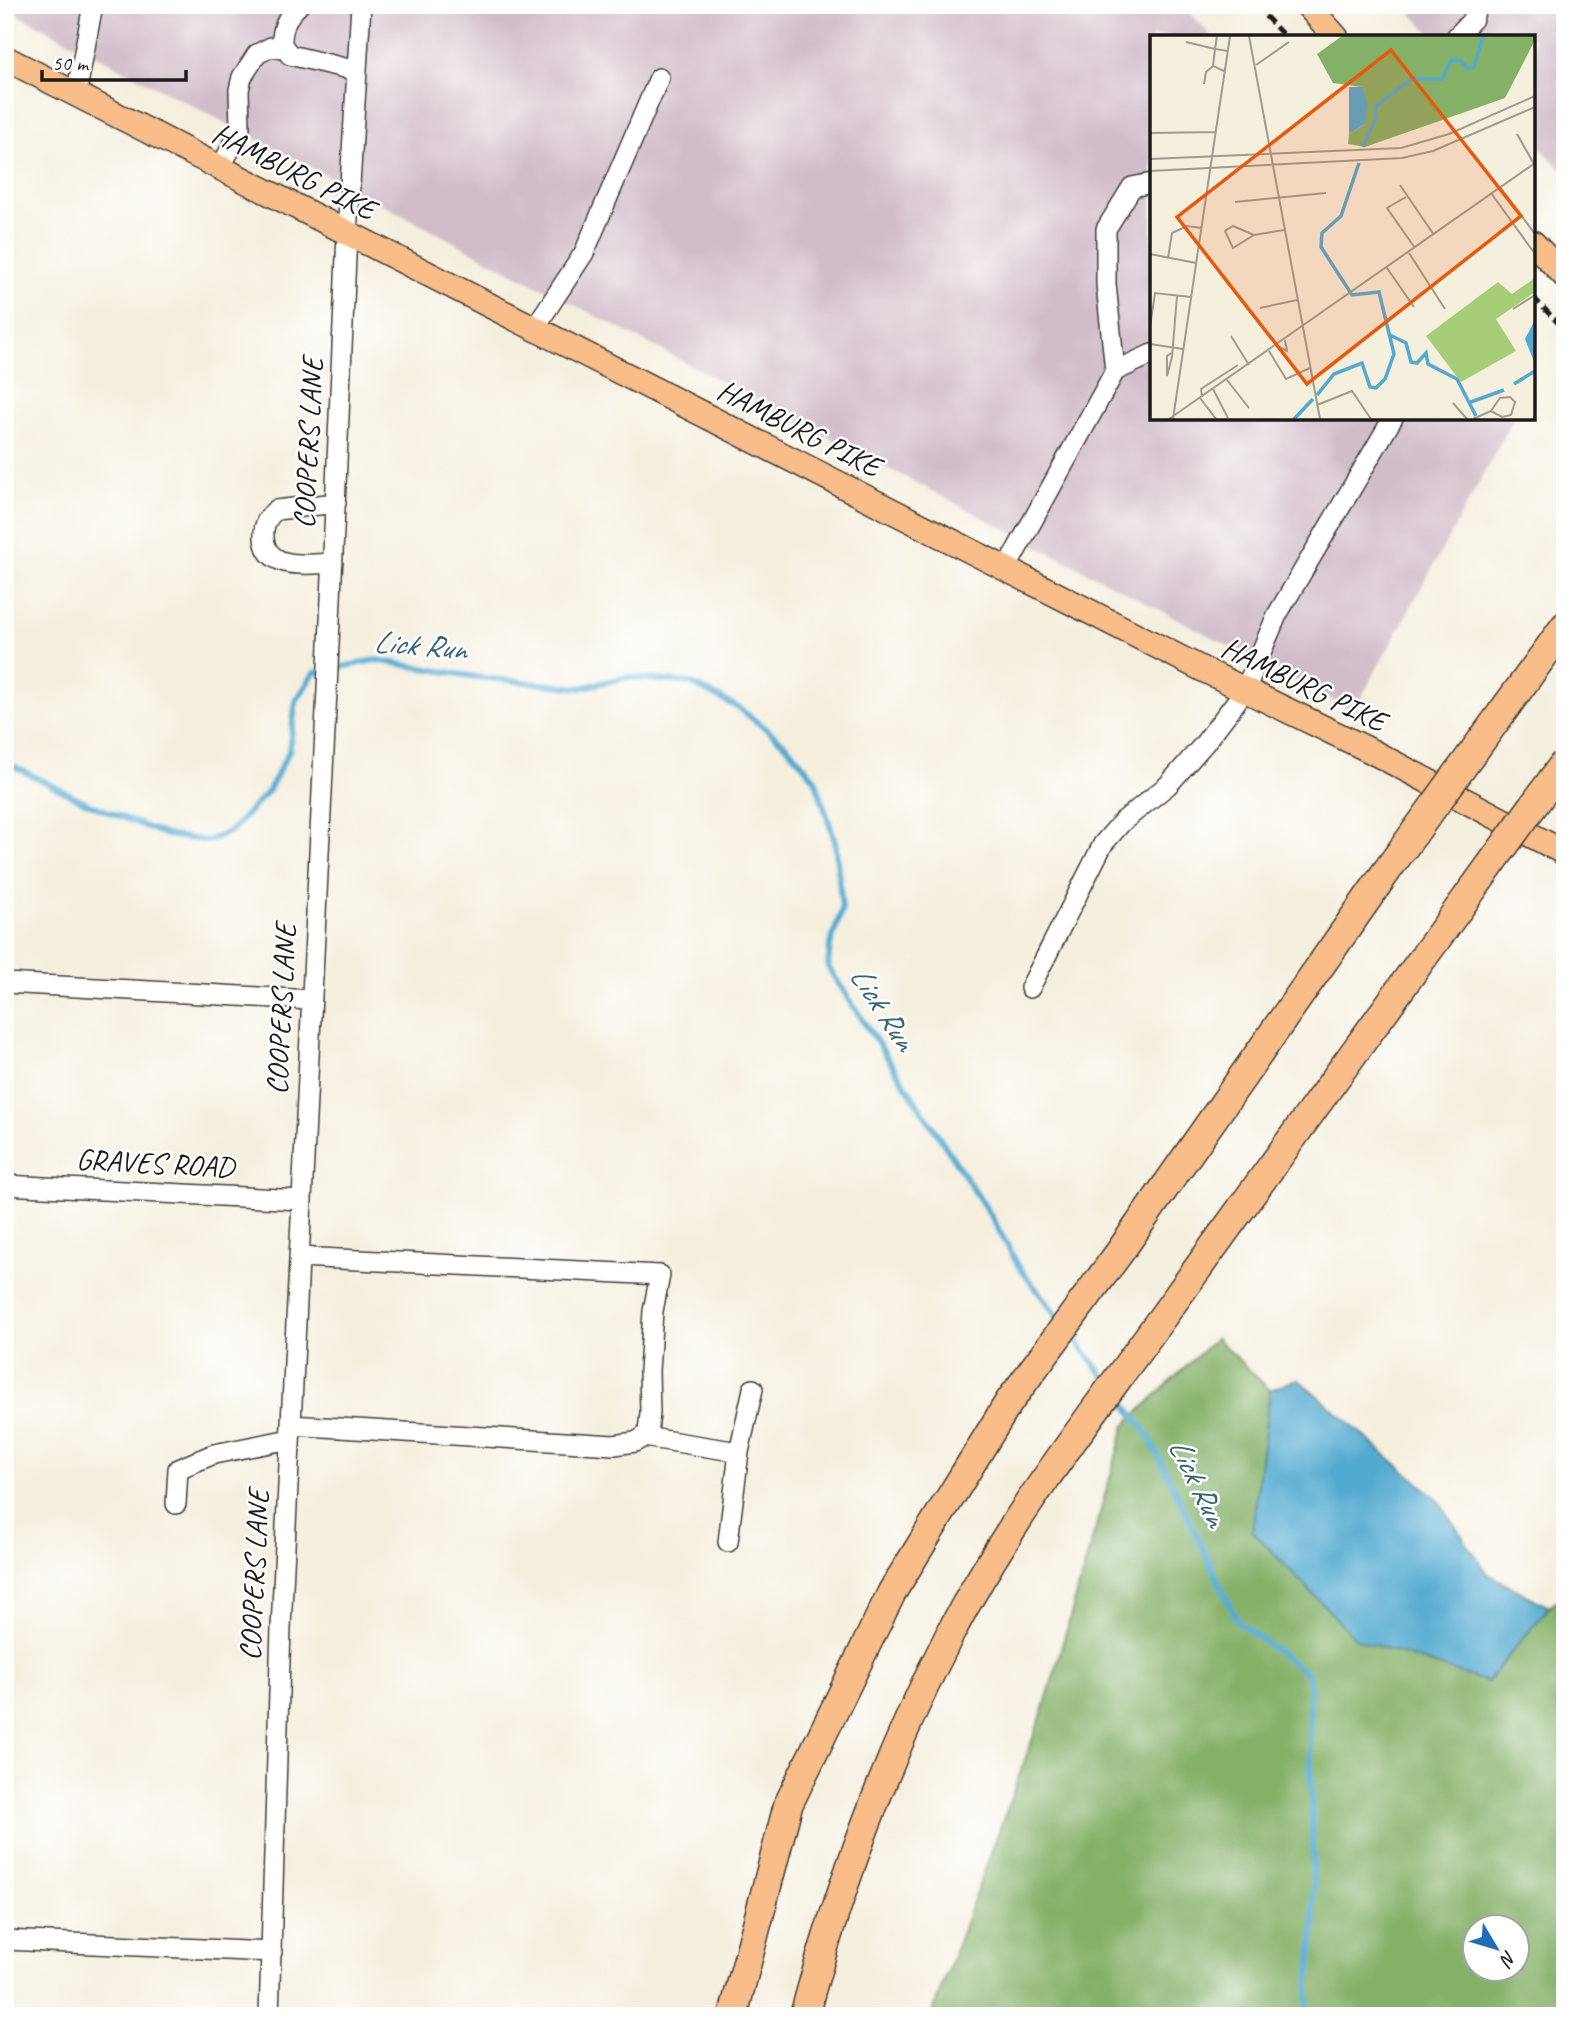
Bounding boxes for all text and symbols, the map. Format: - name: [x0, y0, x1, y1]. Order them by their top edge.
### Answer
- inset map: [1150, 35, 1535, 420]
- scale bar: [42, 38, 186, 82]
- text: 50 m: [52, 50, 90, 76]
- street label: HAMBURG PIKE: [206, 114, 386, 230]
- street label: COOPERS LANE: [285, 353, 332, 530]
- street label: HAMBURG PIKE: [711, 371, 891, 487]
- water label: Lick Run: [372, 621, 472, 670]
- street label: HAMBURG PIKE: [1216, 628, 1396, 742]
- street label: COOPERS LANE: [258, 919, 305, 1096]
- water label: Lick Run: [841, 958, 927, 1061]
- street label: GRAVES ROAD: [75, 1140, 237, 1186]
- water label: Lick Run: [1159, 1431, 1238, 1536]
- street label: COOPERS LANE: [231, 1485, 278, 1662]
- north arrow: [1462, 1912, 1532, 1982]
- text: N: [1494, 1946, 1522, 1972]

